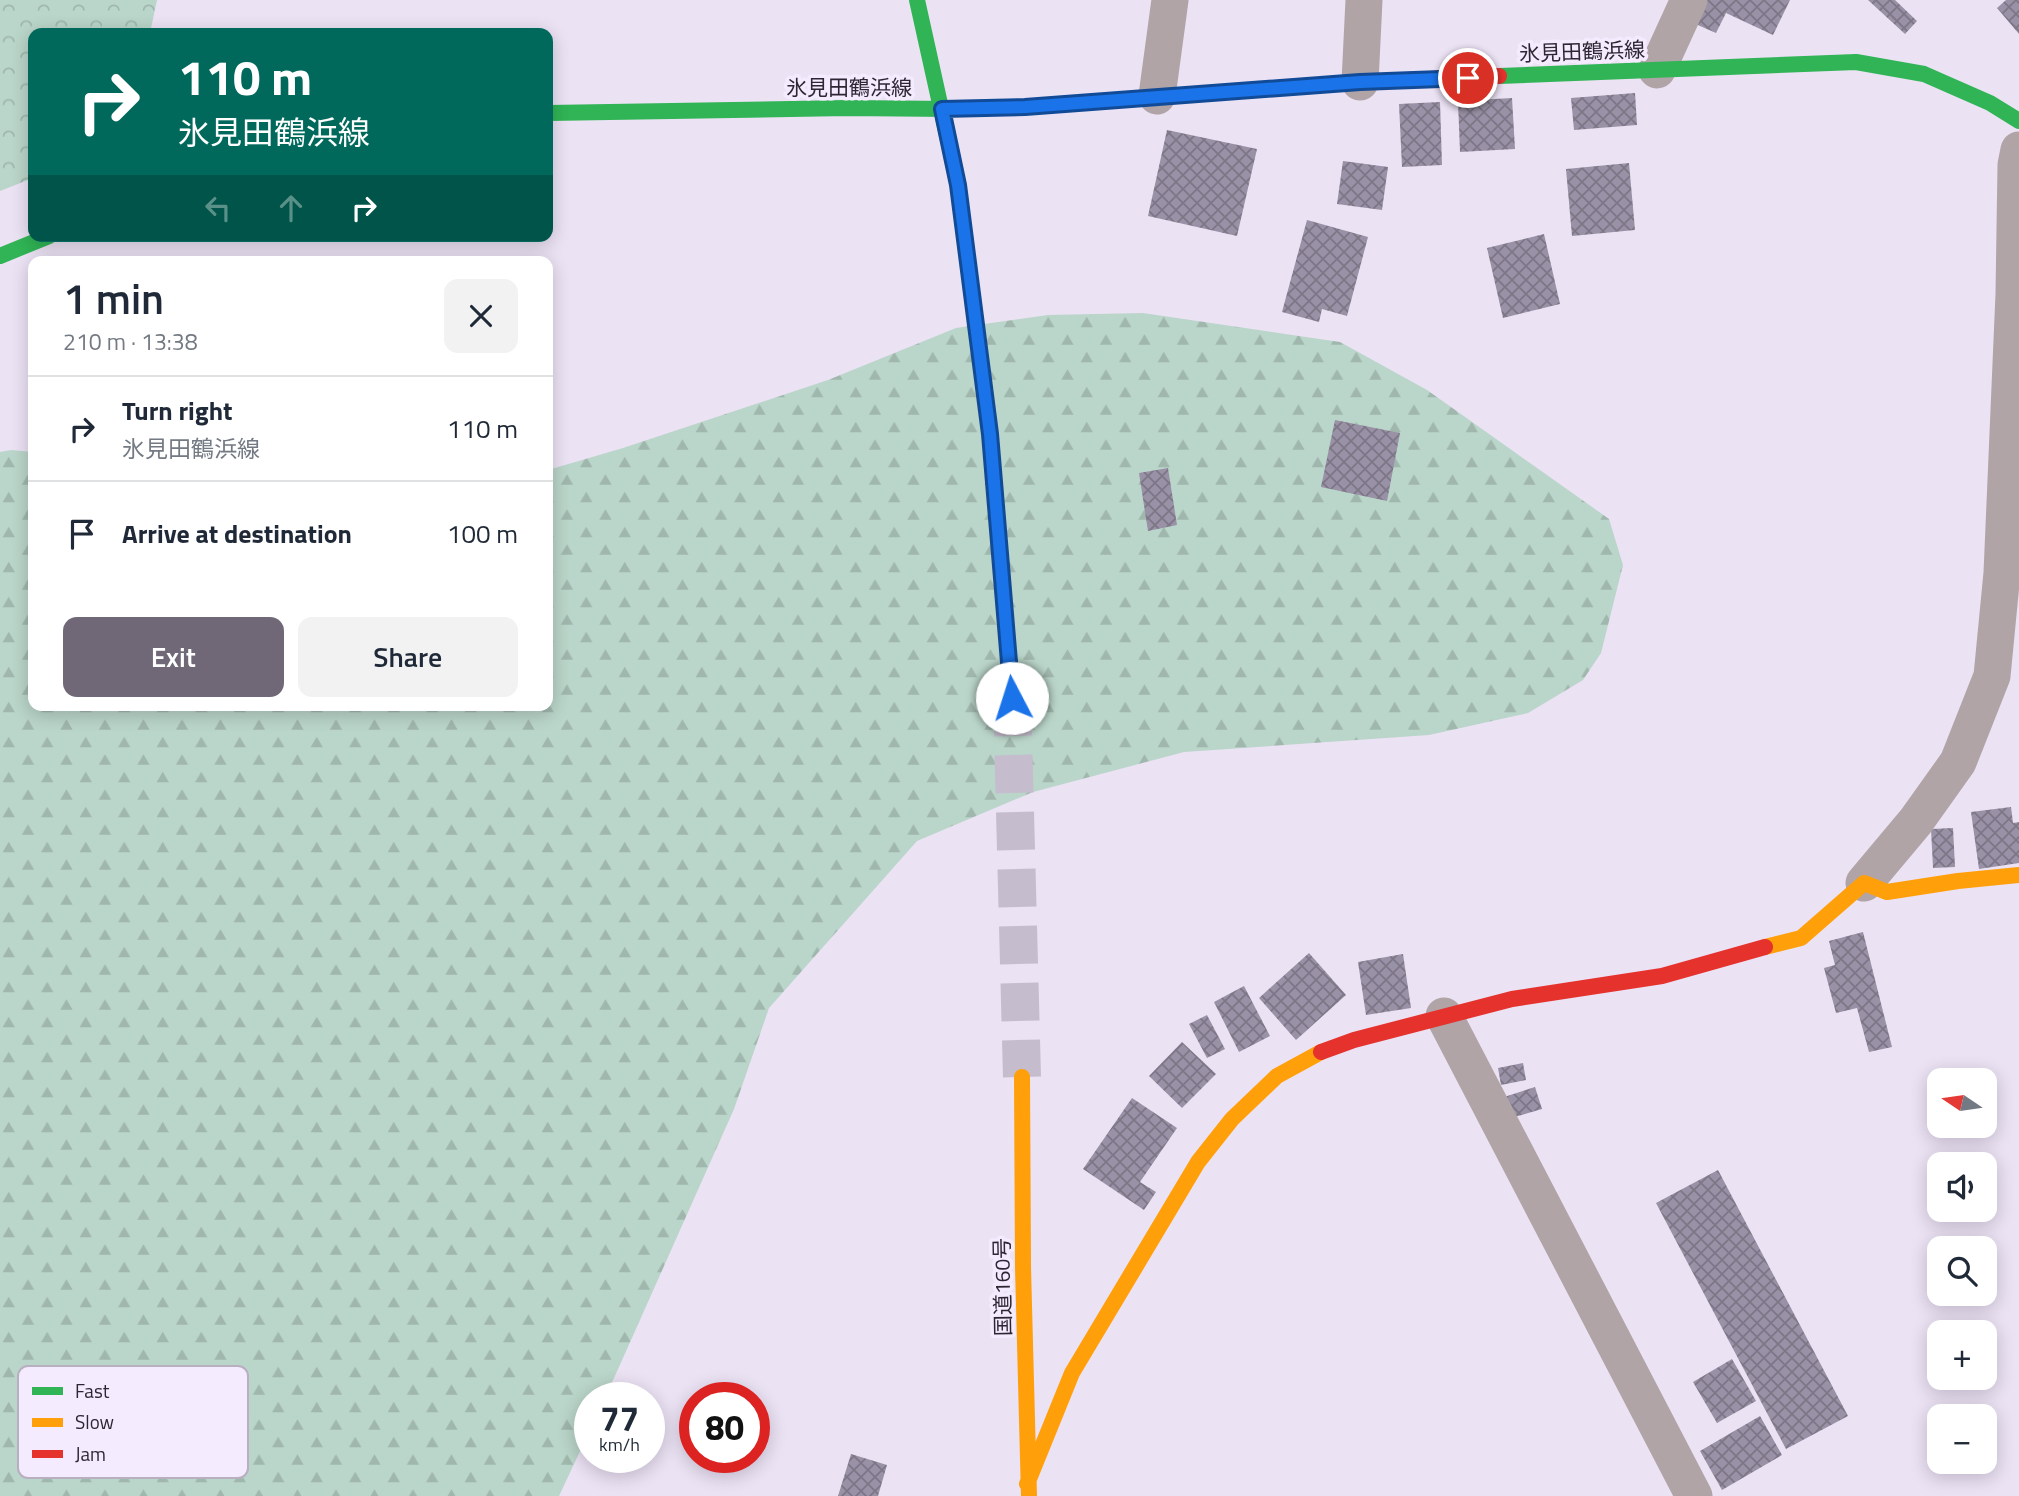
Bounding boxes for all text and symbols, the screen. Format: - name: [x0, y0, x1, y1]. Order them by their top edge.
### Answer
- street label: 氷見田鶴浜線: [1518, 33, 1645, 69]
- text: 110 m: [178, 39, 312, 114]
- pin: [1438, 48, 1498, 108]
- icon: right: [63, 56, 154, 147]
- icon: arrive: [1449, 59, 1487, 97]
- street label: 氷見田鶴浜線: [786, 71, 912, 103]
- text: 氷見田鶴浜線: [178, 108, 370, 156]
- icon: left: [199, 189, 237, 227]
- icon: ahead: [272, 189, 310, 227]
- icon: right: [345, 189, 383, 227]
- text: 1 min: [63, 266, 164, 330]
- button: close: [444, 279, 518, 353]
- text: 210 m · 13:38: [63, 324, 198, 359]
- text: Turn right: [122, 391, 233, 430]
- text: 110 m: [447, 409, 518, 448]
- icon: right: [63, 410, 101, 448]
- text: 氷見田鶴浜線: [122, 431, 260, 466]
- text: Arrive at destination: [122, 514, 352, 553]
- text: 100 m: [447, 514, 518, 553]
- icon: arrive: [63, 515, 101, 553]
- button: Exit: [63, 617, 284, 697]
- button: Share: [298, 617, 518, 697]
- position arrow: [975, 661, 1049, 735]
- north arrow: [1927, 1068, 1997, 1138]
- map controls: [1927, 1068, 1997, 1474]
- button: sound: [1927, 1152, 1997, 1222]
- button: search: [1927, 1236, 1997, 1306]
- street label: 国道160号: [985, 1238, 1019, 1336]
- button: +: [1927, 1320, 1997, 1390]
- legend: [18, 1366, 248, 1478]
- text: Fast: [75, 1376, 110, 1405]
- speed limit sign: 80: [679, 1382, 770, 1473]
- text: 77: [600, 1391, 639, 1445]
- button: −: [1927, 1404, 1997, 1474]
- text: Slow: [75, 1407, 114, 1436]
- text: km/h: [599, 1431, 640, 1458]
- text: Jam: [75, 1439, 106, 1468]

